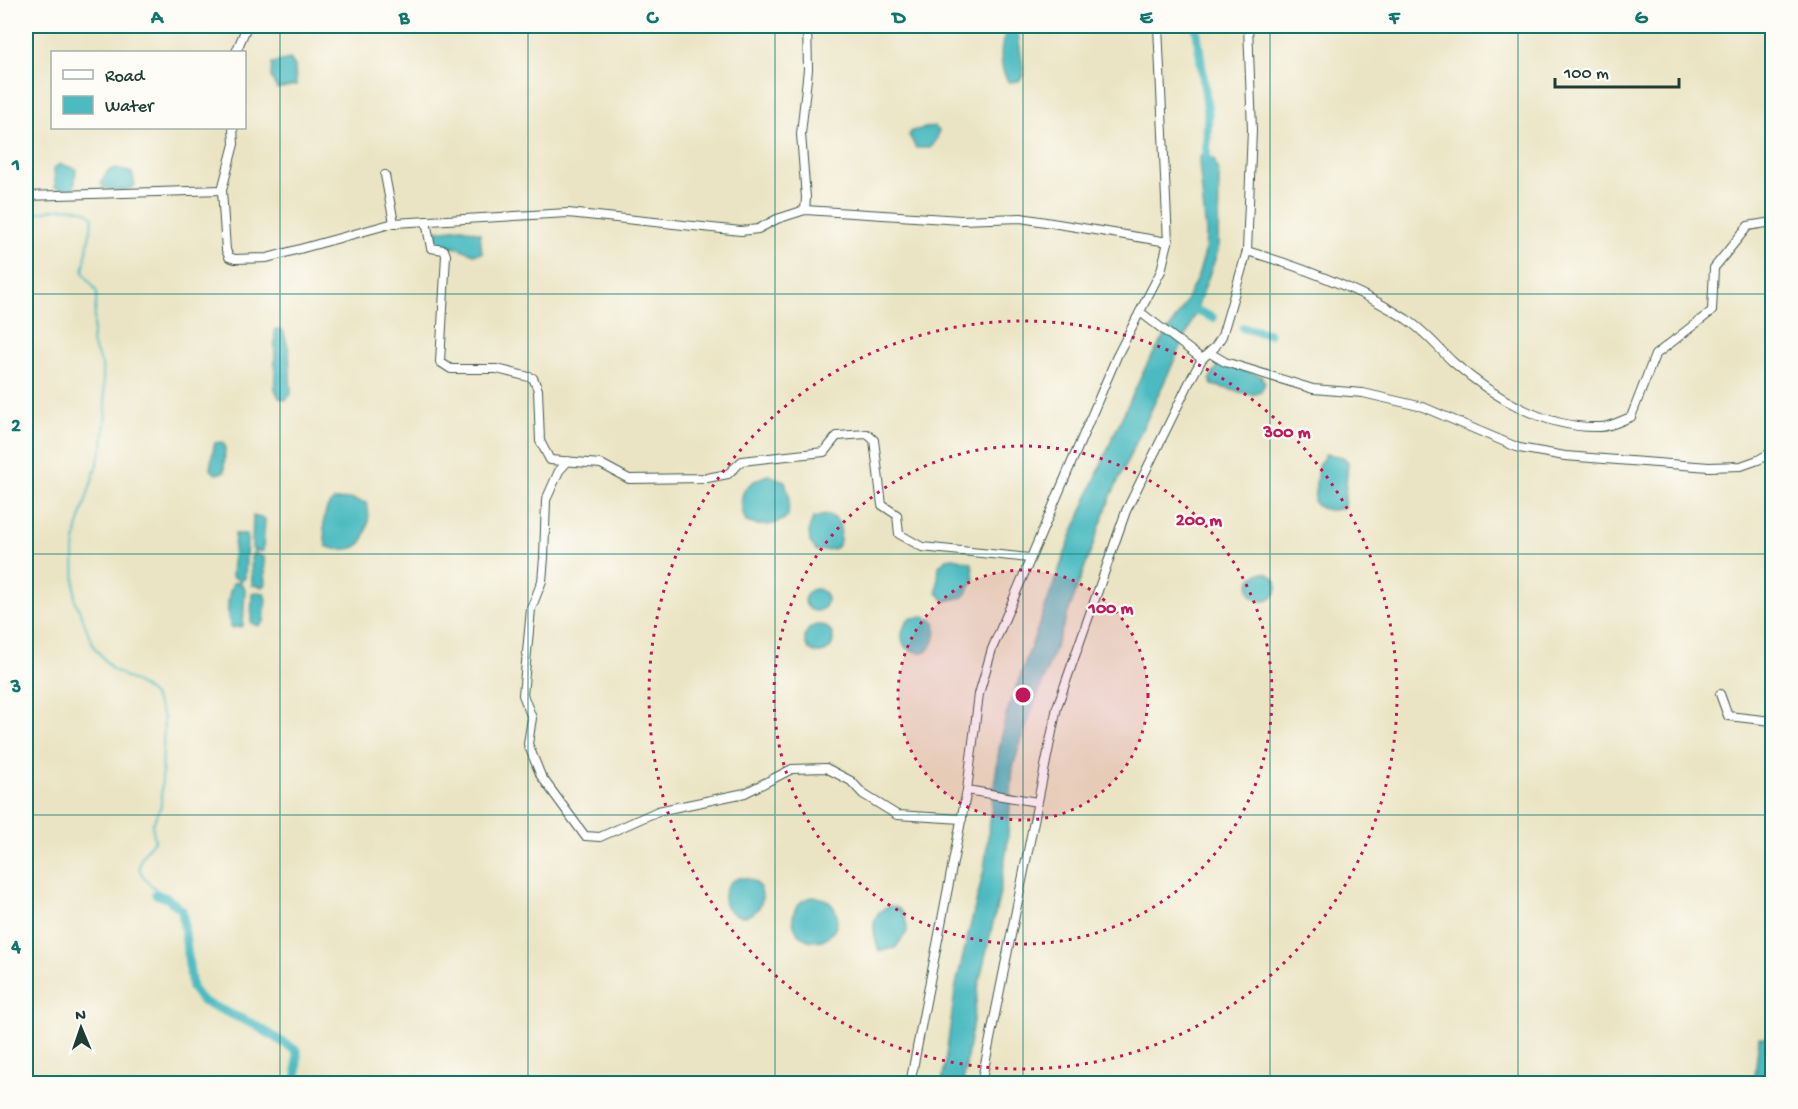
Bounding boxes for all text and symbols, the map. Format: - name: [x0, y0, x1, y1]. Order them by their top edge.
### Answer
- text: A: [150, 8, 165, 31]
- text: B: [398, 8, 410, 31]
- text: C: [646, 8, 660, 31]
- text: D: [890, 8, 906, 31]
- text: E: [1140, 8, 1154, 31]
- text: F: [1388, 8, 1401, 31]
- text: G: [1635, 8, 1649, 31]
- legend: [51, 51, 246, 129]
- scale bar: [1555, 51, 1680, 89]
- text: 100 m: [1563, 64, 1609, 85]
- text: Road: [105, 67, 146, 88]
- text: Water: [105, 97, 155, 118]
- text: 1: [11, 155, 20, 178]
- text: 2: [11, 416, 21, 439]
- text: 300 m: [1263, 423, 1311, 444]
- text: 200 m: [1176, 511, 1222, 532]
- text: 100 m: [1088, 599, 1134, 620]
- text: 3: [10, 677, 21, 700]
- centre of rings: [1013, 685, 1033, 705]
- text: 4: [10, 937, 21, 960]
- north arrow: [51, 998, 111, 1058]
- text: N: [75, 1007, 87, 1026]

